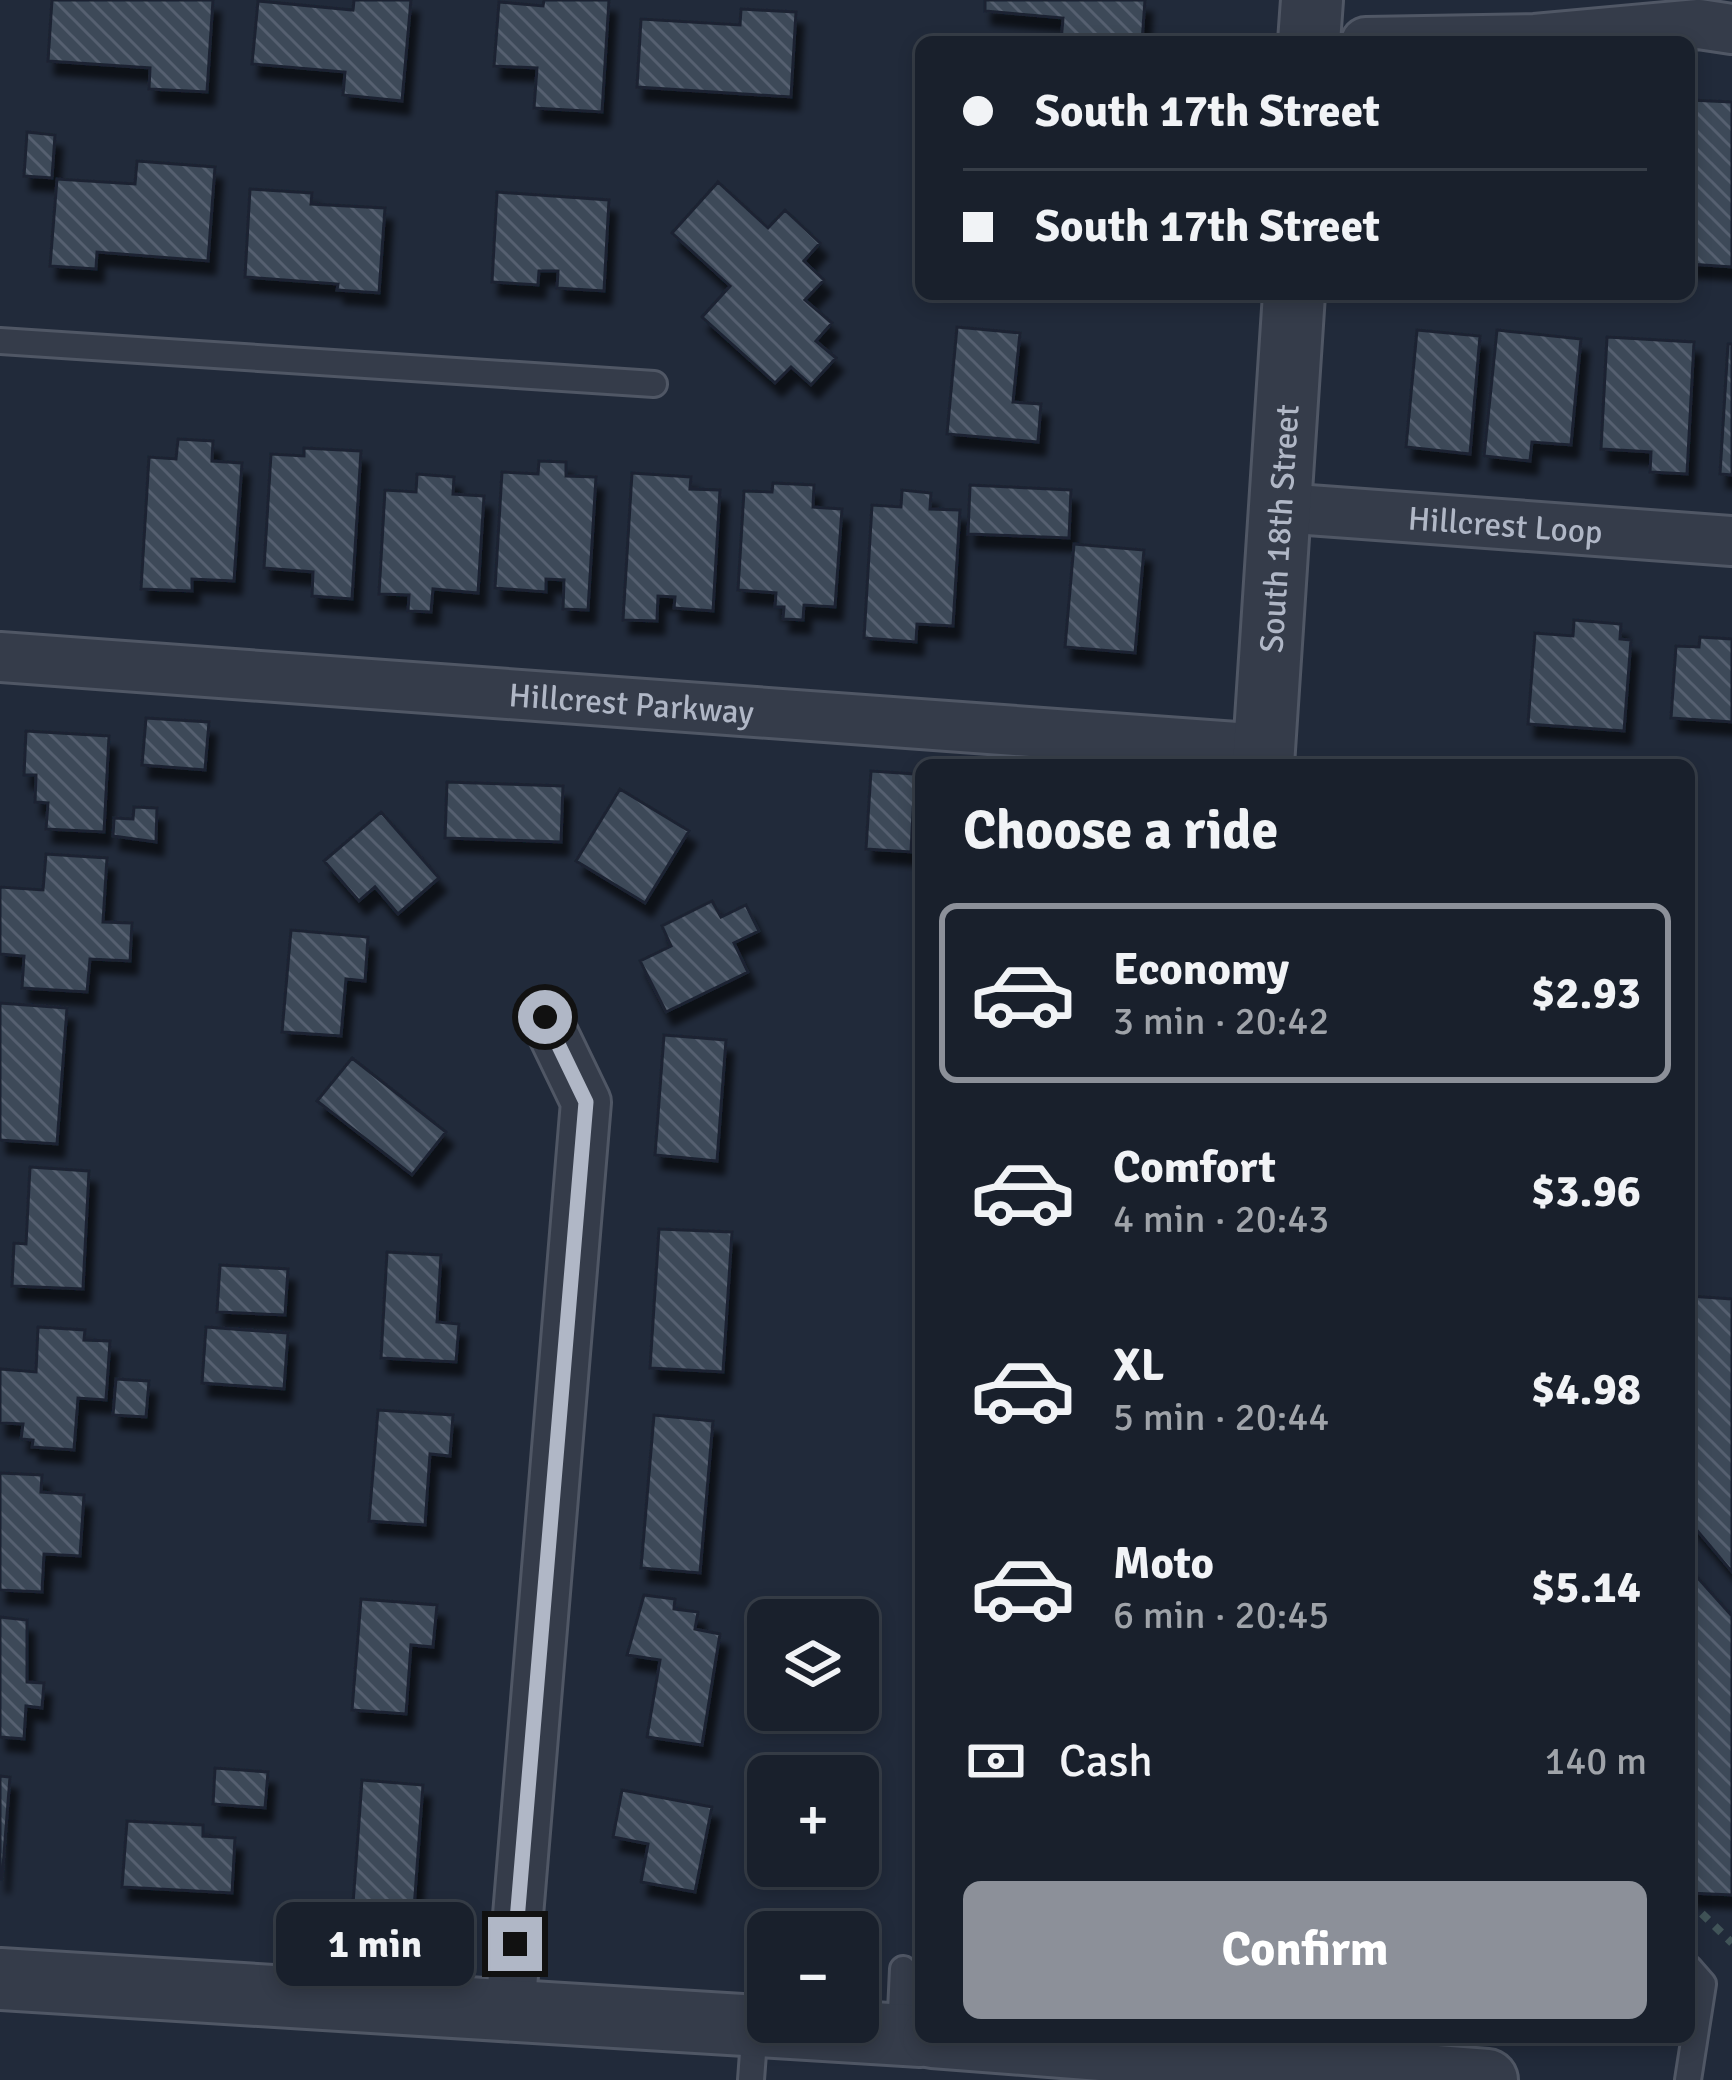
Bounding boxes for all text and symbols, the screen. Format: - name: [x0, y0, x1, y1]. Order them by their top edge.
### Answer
- text: South 17th Street: [1035, 84, 1380, 139]
- text: South 17th Street: [1035, 199, 1380, 254]
- street label: South 18th Street: [1251, 403, 1309, 654]
- street label: Hillcrest Loop: [1407, 498, 1604, 553]
- street label: Hillcrest Parkway: [507, 675, 756, 734]
- text: Choose a ride: [963, 797, 1278, 864]
- icon: car: [969, 939, 1077, 1047]
- text: Economy: [1113, 942, 1289, 997]
- text: $2.93: [1531, 966, 1641, 1021]
- route start: [518, 990, 572, 1044]
- text: 3 min · 20:42: [1113, 997, 1329, 1045]
- icon: car: [969, 1137, 1077, 1245]
- text: Comfort: [1113, 1140, 1276, 1195]
- text: $3.96: [1531, 1164, 1641, 1219]
- text: 4 min · 20:43: [1113, 1195, 1329, 1243]
- icon: car: [969, 1335, 1077, 1443]
- text: XL: [1113, 1338, 1164, 1393]
- text: $4.98: [1531, 1362, 1641, 1417]
- text: 5 min · 20:44: [1113, 1393, 1329, 1441]
- icon: car: [969, 1533, 1077, 1641]
- text: Moto: [1113, 1536, 1214, 1591]
- text: $5.14: [1531, 1560, 1641, 1615]
- text: 6 min · 20:45: [1113, 1591, 1329, 1639]
- map controls: [747, 1599, 879, 2043]
- button: layers: [747, 1599, 879, 1731]
- icon: cash: [963, 1728, 1029, 1794]
- text: Cash: [1059, 1734, 1153, 1789]
- text: 140 m: [1544, 1737, 1647, 1785]
- button: +: [747, 1755, 879, 1887]
- button: Confirm: [963, 1881, 1647, 2019]
- callout: 1 min: [275, 1902, 473, 1986]
- button: −: [747, 1911, 879, 2043]
- route end: [488, 1917, 542, 1971]
- text: 1 min: [328, 1920, 422, 1968]

